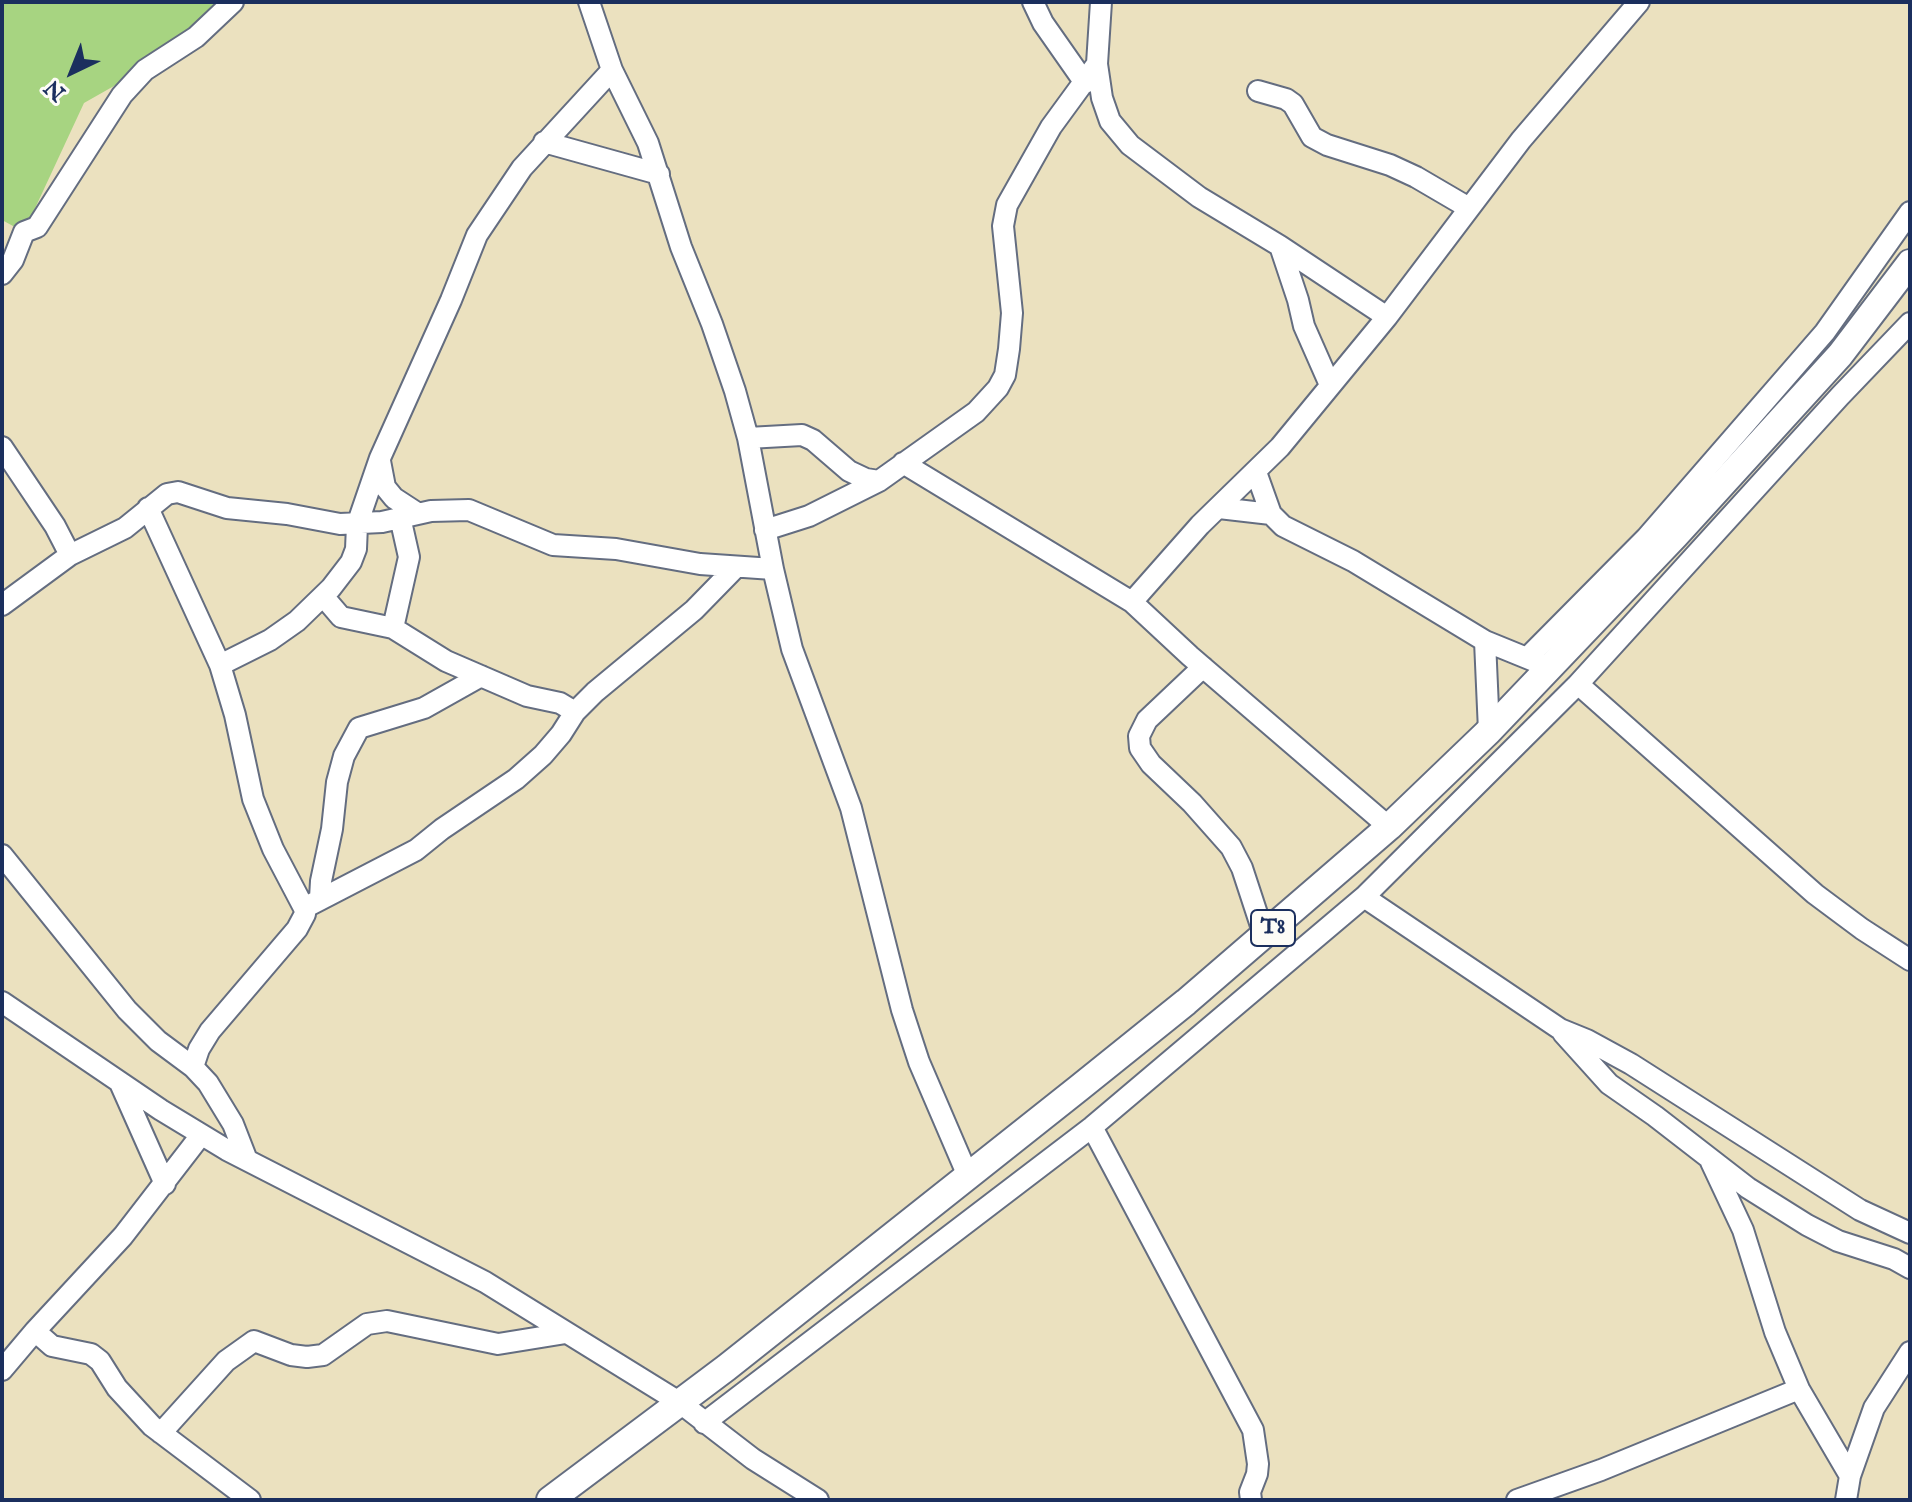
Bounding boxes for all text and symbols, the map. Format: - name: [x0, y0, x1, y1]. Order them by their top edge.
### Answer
- north arrow: [32, 32, 112, 112]
- text: N: [39, 73, 72, 106]
- road number: T8: [1251, 910, 1295, 946]

